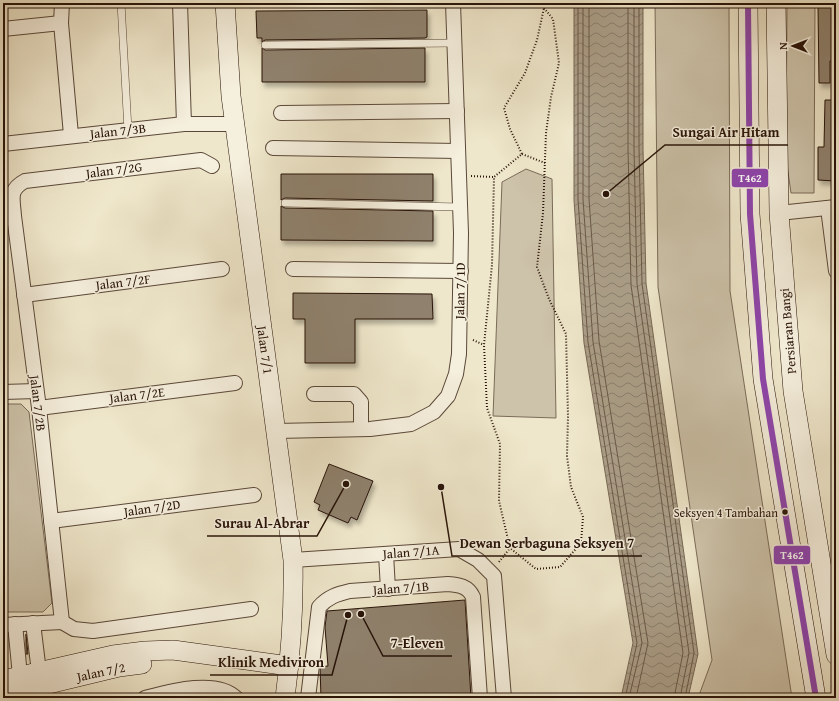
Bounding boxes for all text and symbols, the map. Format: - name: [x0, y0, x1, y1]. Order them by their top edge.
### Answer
- north arrow: [773, 26, 813, 66]
- text: N: [775, 42, 791, 50]
- street label: Jalan 7/3B: [87, 119, 147, 144]
- callout: Sungai Air Hitam: [665, 119, 788, 145]
- text: Sungai Air Hitam: [673, 122, 779, 142]
- street label: Jalan 7/2G: [83, 157, 144, 183]
- line badge: T462: [731, 168, 769, 188]
- text: T462: [738, 170, 762, 186]
- street label: Jalan 7/1D: [450, 262, 470, 322]
- street label: Jalan 7/2F: [92, 269, 152, 295]
- street label: Persiaran Bangi: [775, 287, 801, 375]
- street label: Jalan 7/1: [252, 323, 278, 376]
- street label: Jalan 7/2B: [25, 372, 51, 432]
- street label: Jalan 7/2E: [106, 382, 166, 408]
- street label: Jalan 7/2D: [121, 495, 182, 522]
- place label: Seksyen 4 Tambahan: [674, 504, 778, 521]
- marker: Seksyen 4 Tambahan: [780, 507, 790, 517]
- callout: Surau Al-Abrar: [207, 510, 317, 536]
- text: Surau Al-Abrar: [215, 513, 310, 533]
- callout: Dewan Serbaguna Seksyen 7: [452, 530, 642, 556]
- text: Dewan Serbaguna Seksyen 7: [460, 533, 634, 553]
- street label: Jalan 7/1A: [380, 541, 440, 564]
- line badge: T462: [773, 545, 811, 565]
- text: T462: [780, 547, 804, 563]
- street label: Jalan 7/1B: [370, 577, 430, 600]
- callout: 7-Eleven: [383, 630, 452, 656]
- text: 7-Eleven: [390, 633, 444, 653]
- callout: Klinik Mediviron: [210, 649, 332, 675]
- text: Klinik Mediviron: [218, 652, 325, 672]
- street label: Jalan 7/2: [73, 658, 127, 687]

